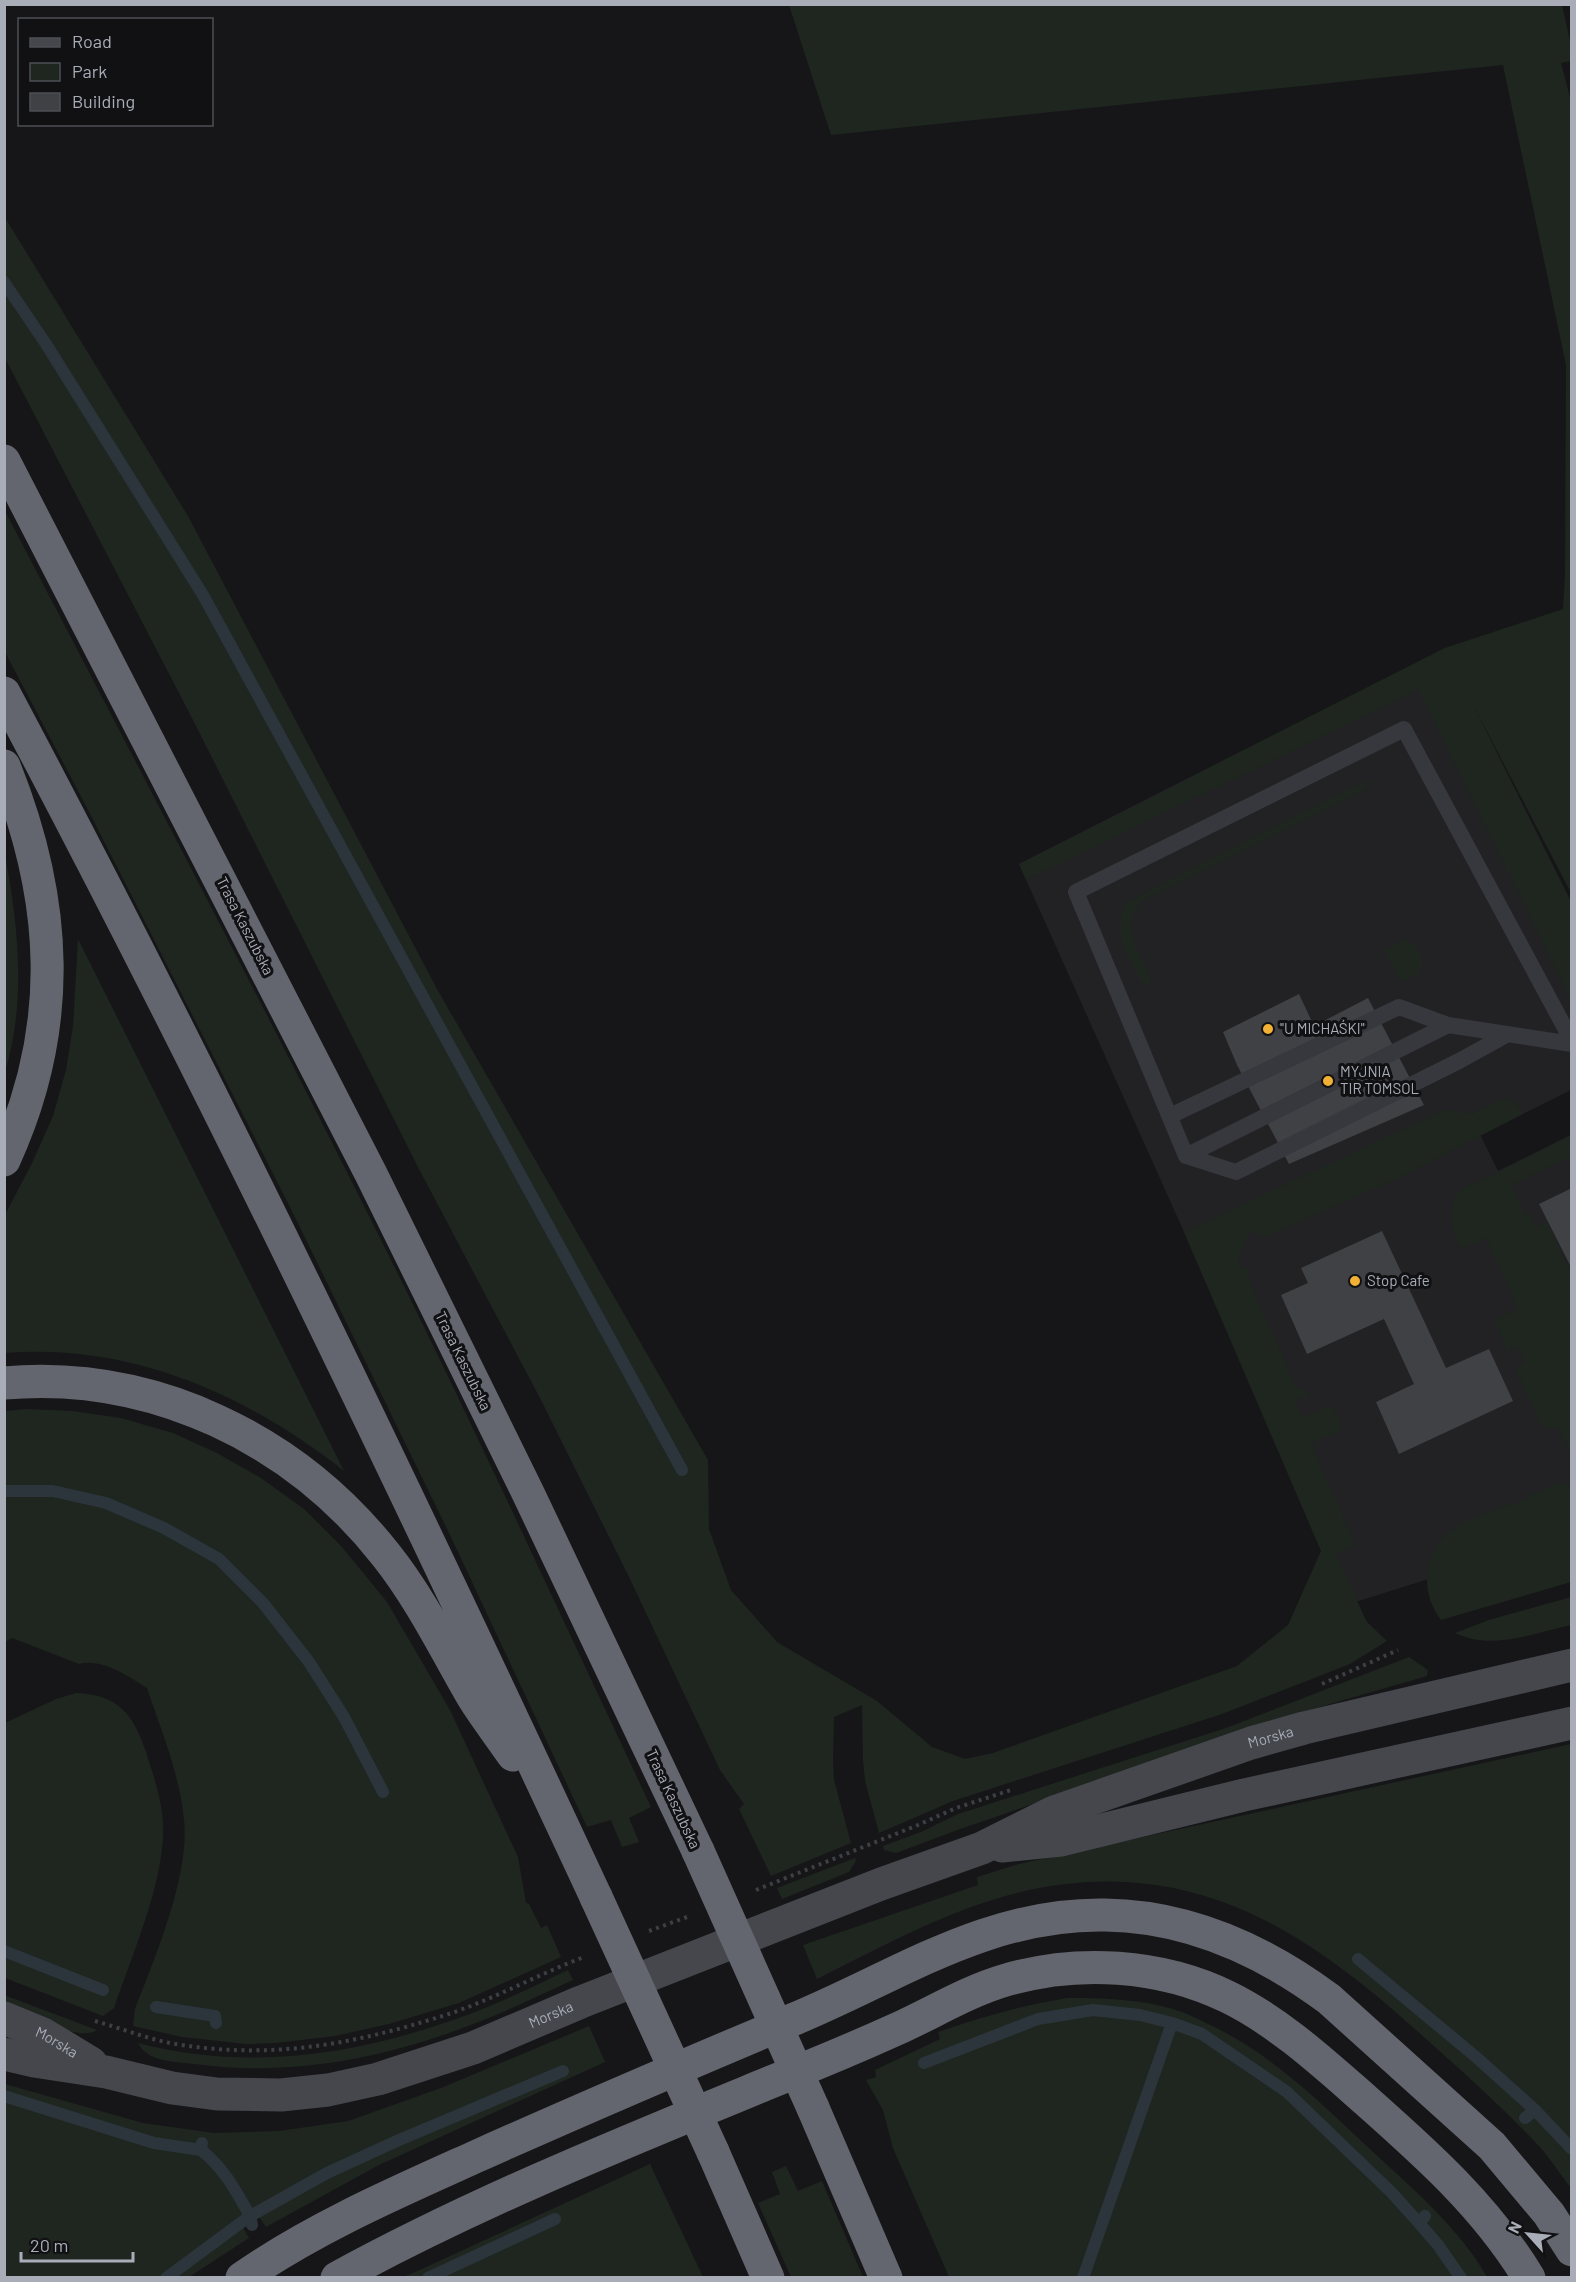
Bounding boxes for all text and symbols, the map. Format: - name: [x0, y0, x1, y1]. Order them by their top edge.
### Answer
- legend: [18, 18, 213, 126]
- text: Road: [72, 30, 112, 52]
- text: Park: [72, 60, 107, 82]
- text: Building: [72, 90, 135, 112]
- street label: Trasa Kaszubska: [213, 873, 278, 978]
- place label: "U MICHAŚKI": [1280, 1019, 1365, 1037]
- marker: "U MICHAŚKI": [1261, 1022, 1275, 1036]
- place label: MYJNIA TIR TOMSOL: [1340, 1062, 1419, 1097]
- marker: MYJNIA TIR TOMSOL: [1321, 1074, 1335, 1088]
- place label: Stop Cafe: [1367, 1271, 1430, 1289]
- marker: Stop Cafe: [1348, 1274, 1362, 1288]
- street label: Trasa Kaszubska: [432, 1308, 496, 1413]
- street label: Morska: [1246, 1721, 1295, 1751]
- street label: Trasa Kaszubska: [643, 1746, 705, 1851]
- street label: Morska: [526, 1996, 575, 2031]
- street label: Morska: [33, 2022, 82, 2061]
- north arrow: [1498, 2204, 1558, 2264]
- text: N: [1503, 2218, 1525, 2236]
- scale bar: [21, 2225, 134, 2263]
- text: 20 m: [30, 2234, 68, 2256]

